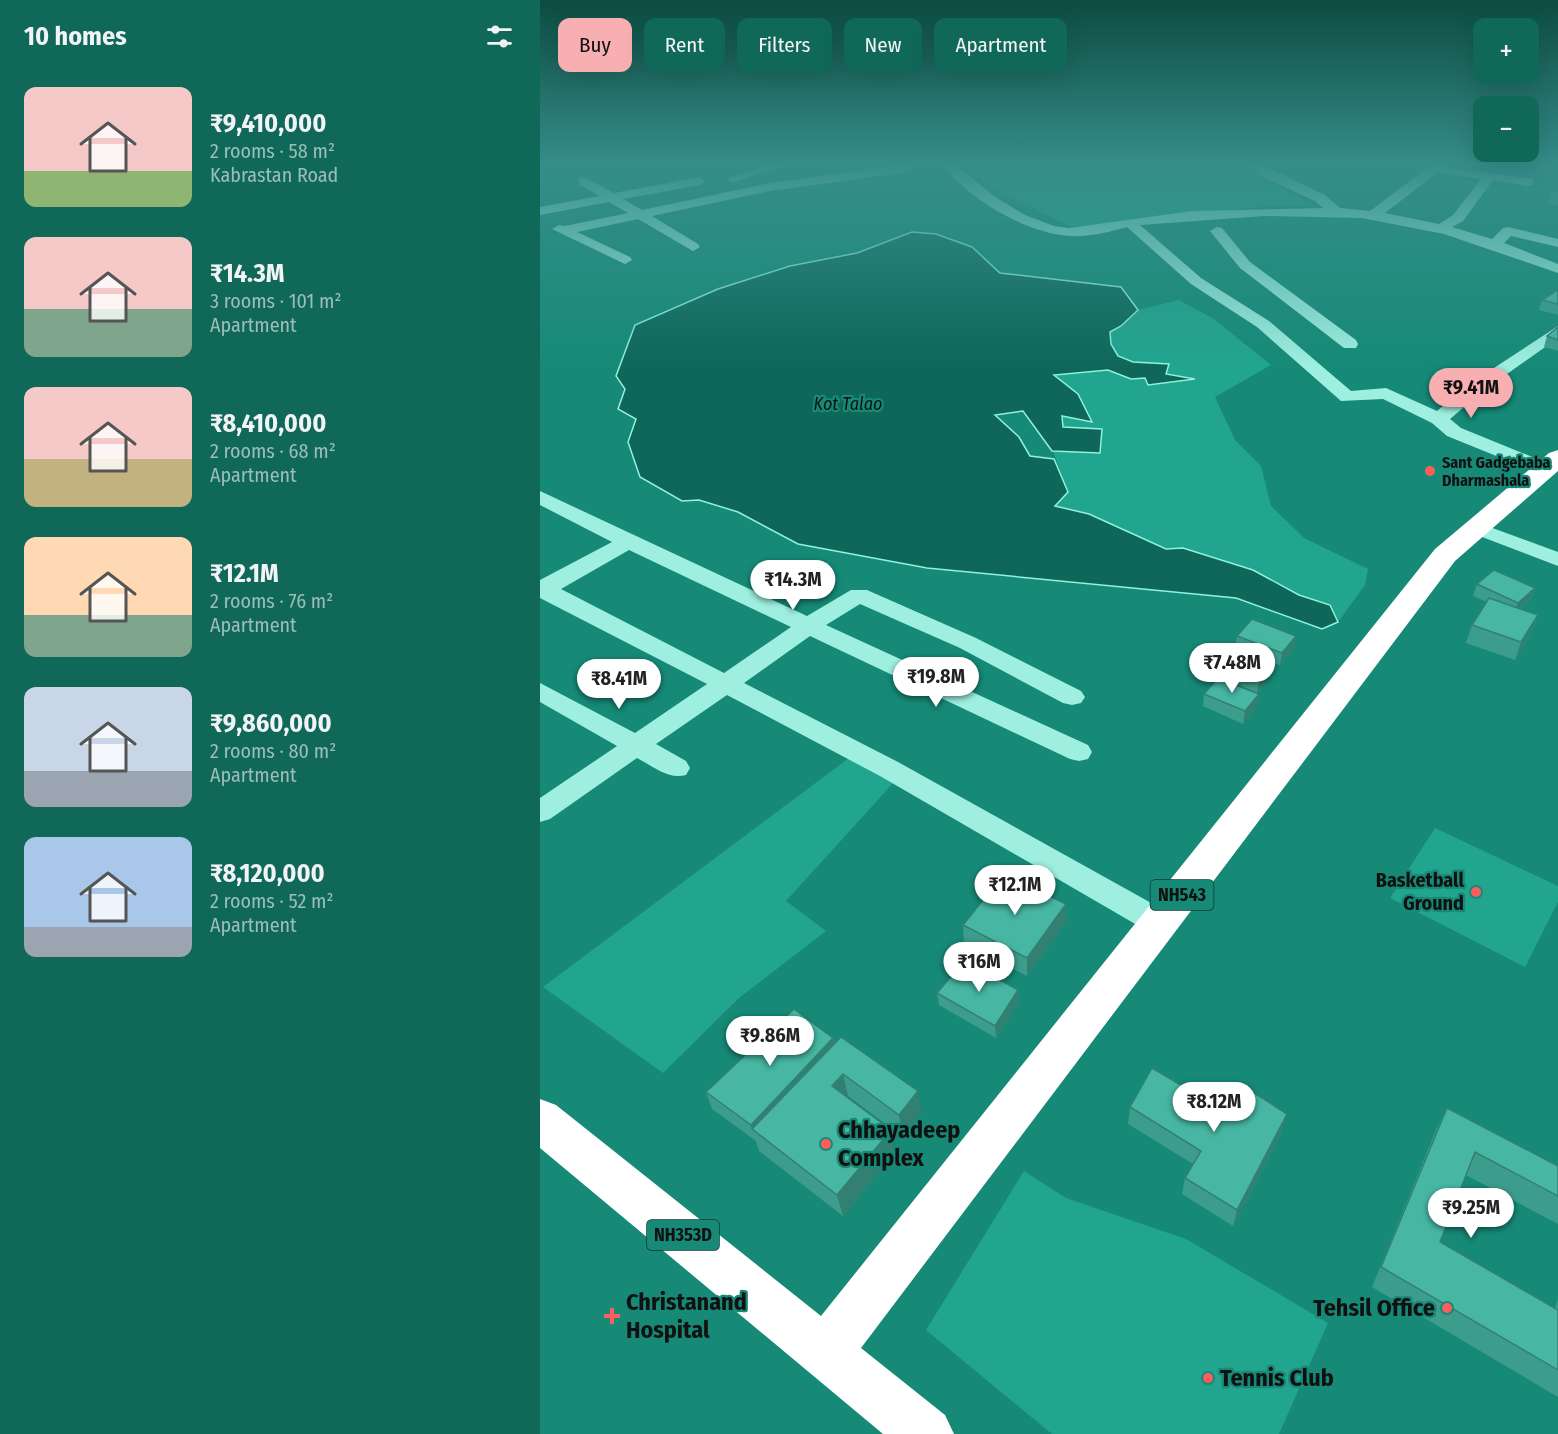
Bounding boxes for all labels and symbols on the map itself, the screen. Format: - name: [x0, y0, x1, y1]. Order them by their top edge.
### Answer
- pin: ₹9.41M: [1422, 368, 1520, 419]
- water label: Kot Talao: [814, 393, 882, 415]
- place label: Sant Gadgebaba Dharmashala: [1442, 453, 1550, 490]
- marker: Sant Gadgebaba Dharmashala: [1423, 464, 1437, 478]
- pin: ₹14.3M: [744, 560, 842, 611]
- pin: ₹7.48M: [1183, 643, 1281, 694]
- pin: ₹19.8M: [887, 657, 985, 708]
- pin: ₹8.41M: [570, 659, 668, 710]
- pin: ₹12.1M: [966, 865, 1064, 916]
- place label: Basketball Ground: [1376, 868, 1465, 915]
- road number: NH543: [1150, 880, 1214, 910]
- marker: Basketball Ground: [1469, 885, 1483, 899]
- pin: ₹16M: [943, 942, 1015, 993]
- pin: ₹9.86M: [721, 1016, 819, 1067]
- pin: ₹8.12M: [1165, 1082, 1263, 1133]
- place label: Chhayadeep Complex: [838, 1116, 960, 1172]
- marker: Chhayadeep Complex: [819, 1137, 833, 1151]
- pin: ₹9.25M: [1422, 1188, 1520, 1239]
- road number: NH353D: [647, 1220, 719, 1250]
- place label: Christanand Hospital: [626, 1288, 747, 1344]
- place label: Tehsil Office: [1313, 1294, 1435, 1322]
- marker: Tehsil Office: [1440, 1301, 1454, 1315]
- marker: Christanand Hospital: [603, 1307, 621, 1325]
- place label: Tennis Club: [1220, 1364, 1334, 1392]
- marker: Tennis Club: [1201, 1371, 1215, 1385]

